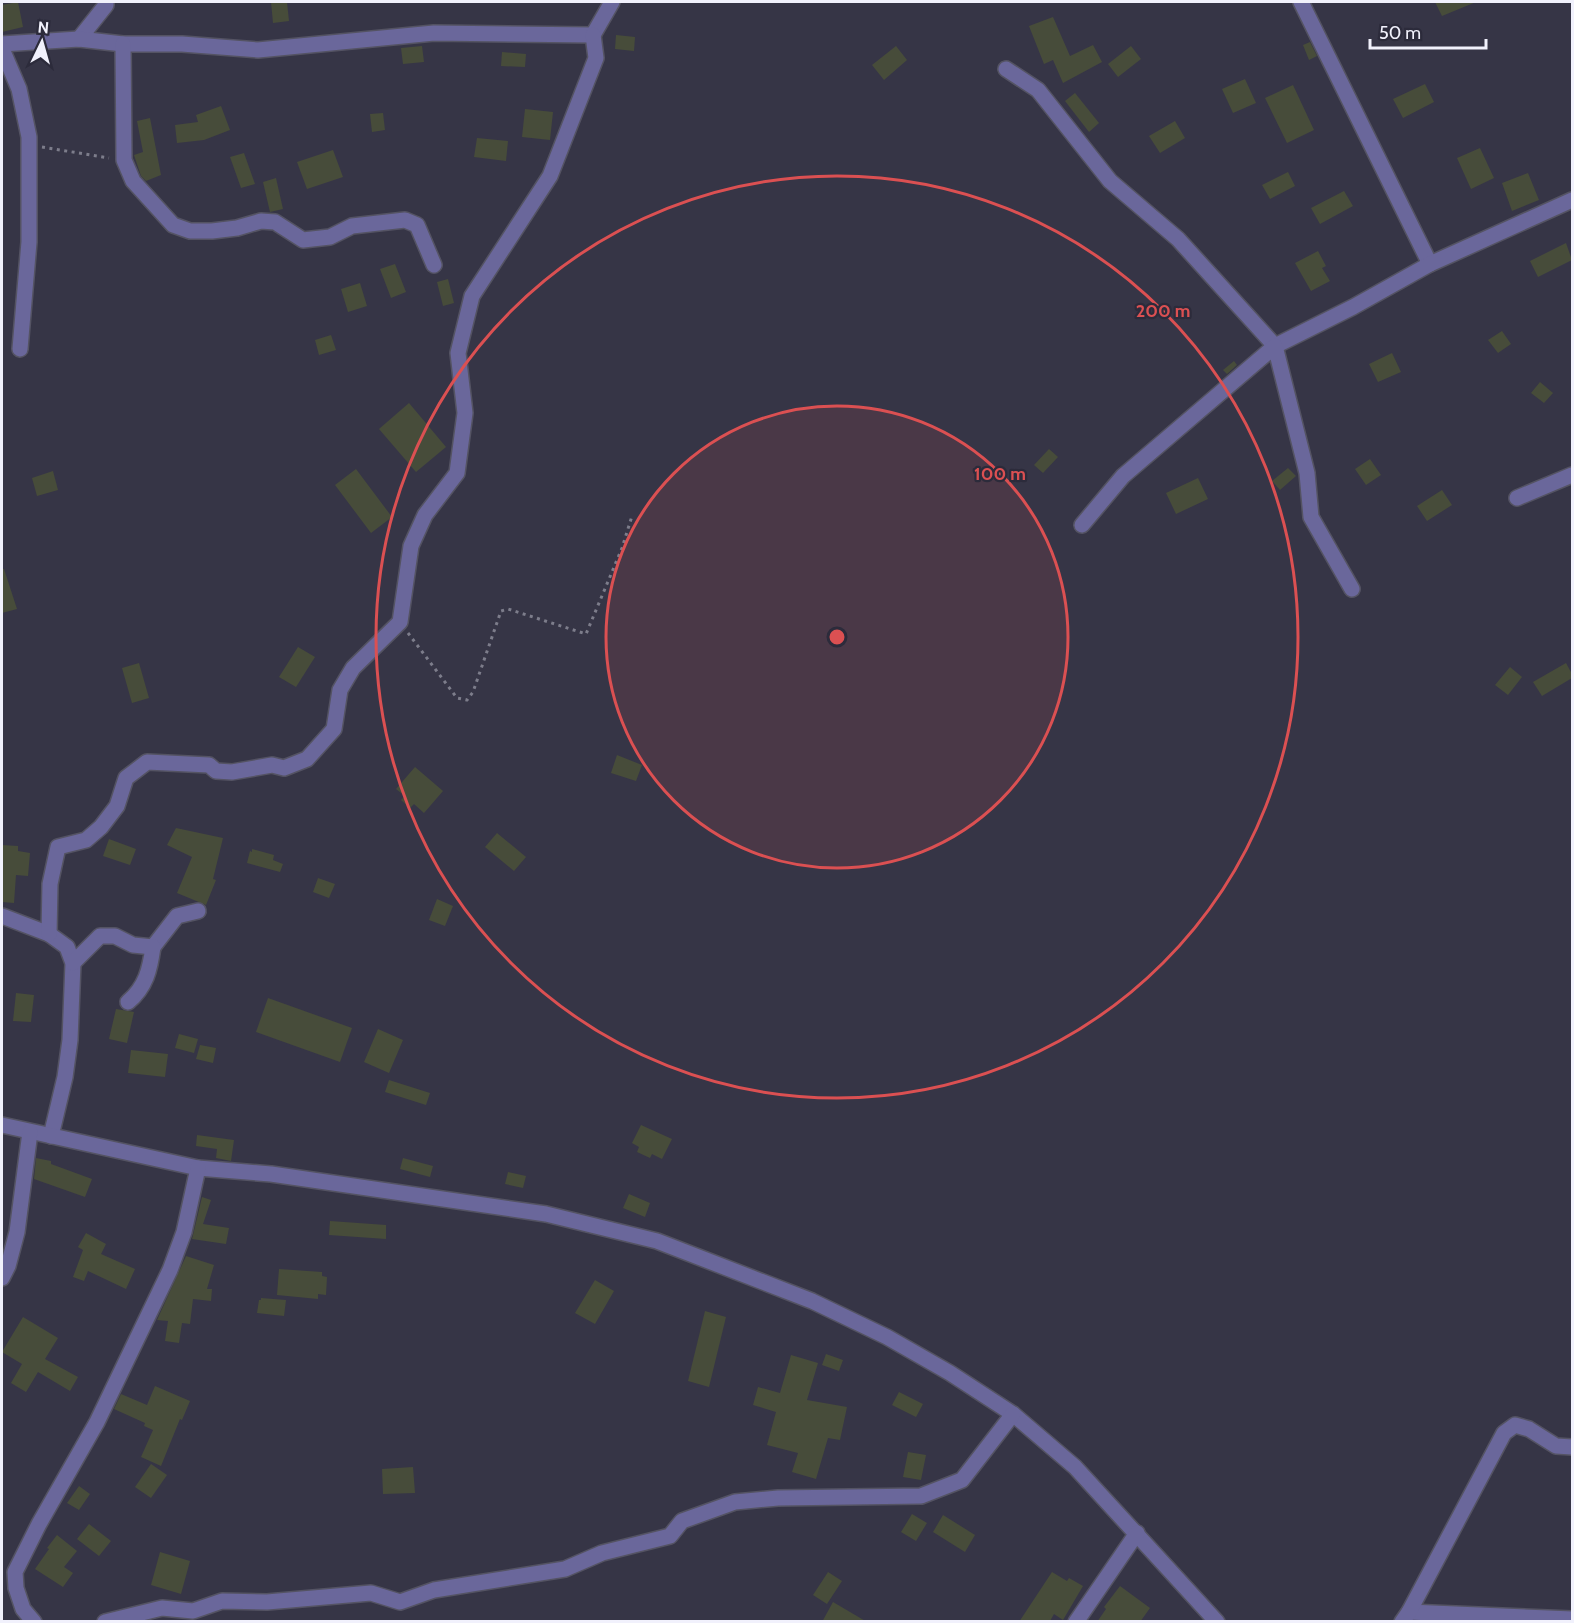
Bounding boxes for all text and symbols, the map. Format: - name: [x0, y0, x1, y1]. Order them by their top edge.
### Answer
- north arrow: [12, 12, 72, 72]
- scale bar: [1370, 12, 1486, 50]
- text: N: [37, 18, 50, 38]
- text: 50 m: [1379, 22, 1421, 44]
- text: 200 m: [1136, 300, 1190, 322]
- text: 100 m: [974, 463, 1026, 485]
- centre of rings: [827, 627, 847, 647]

